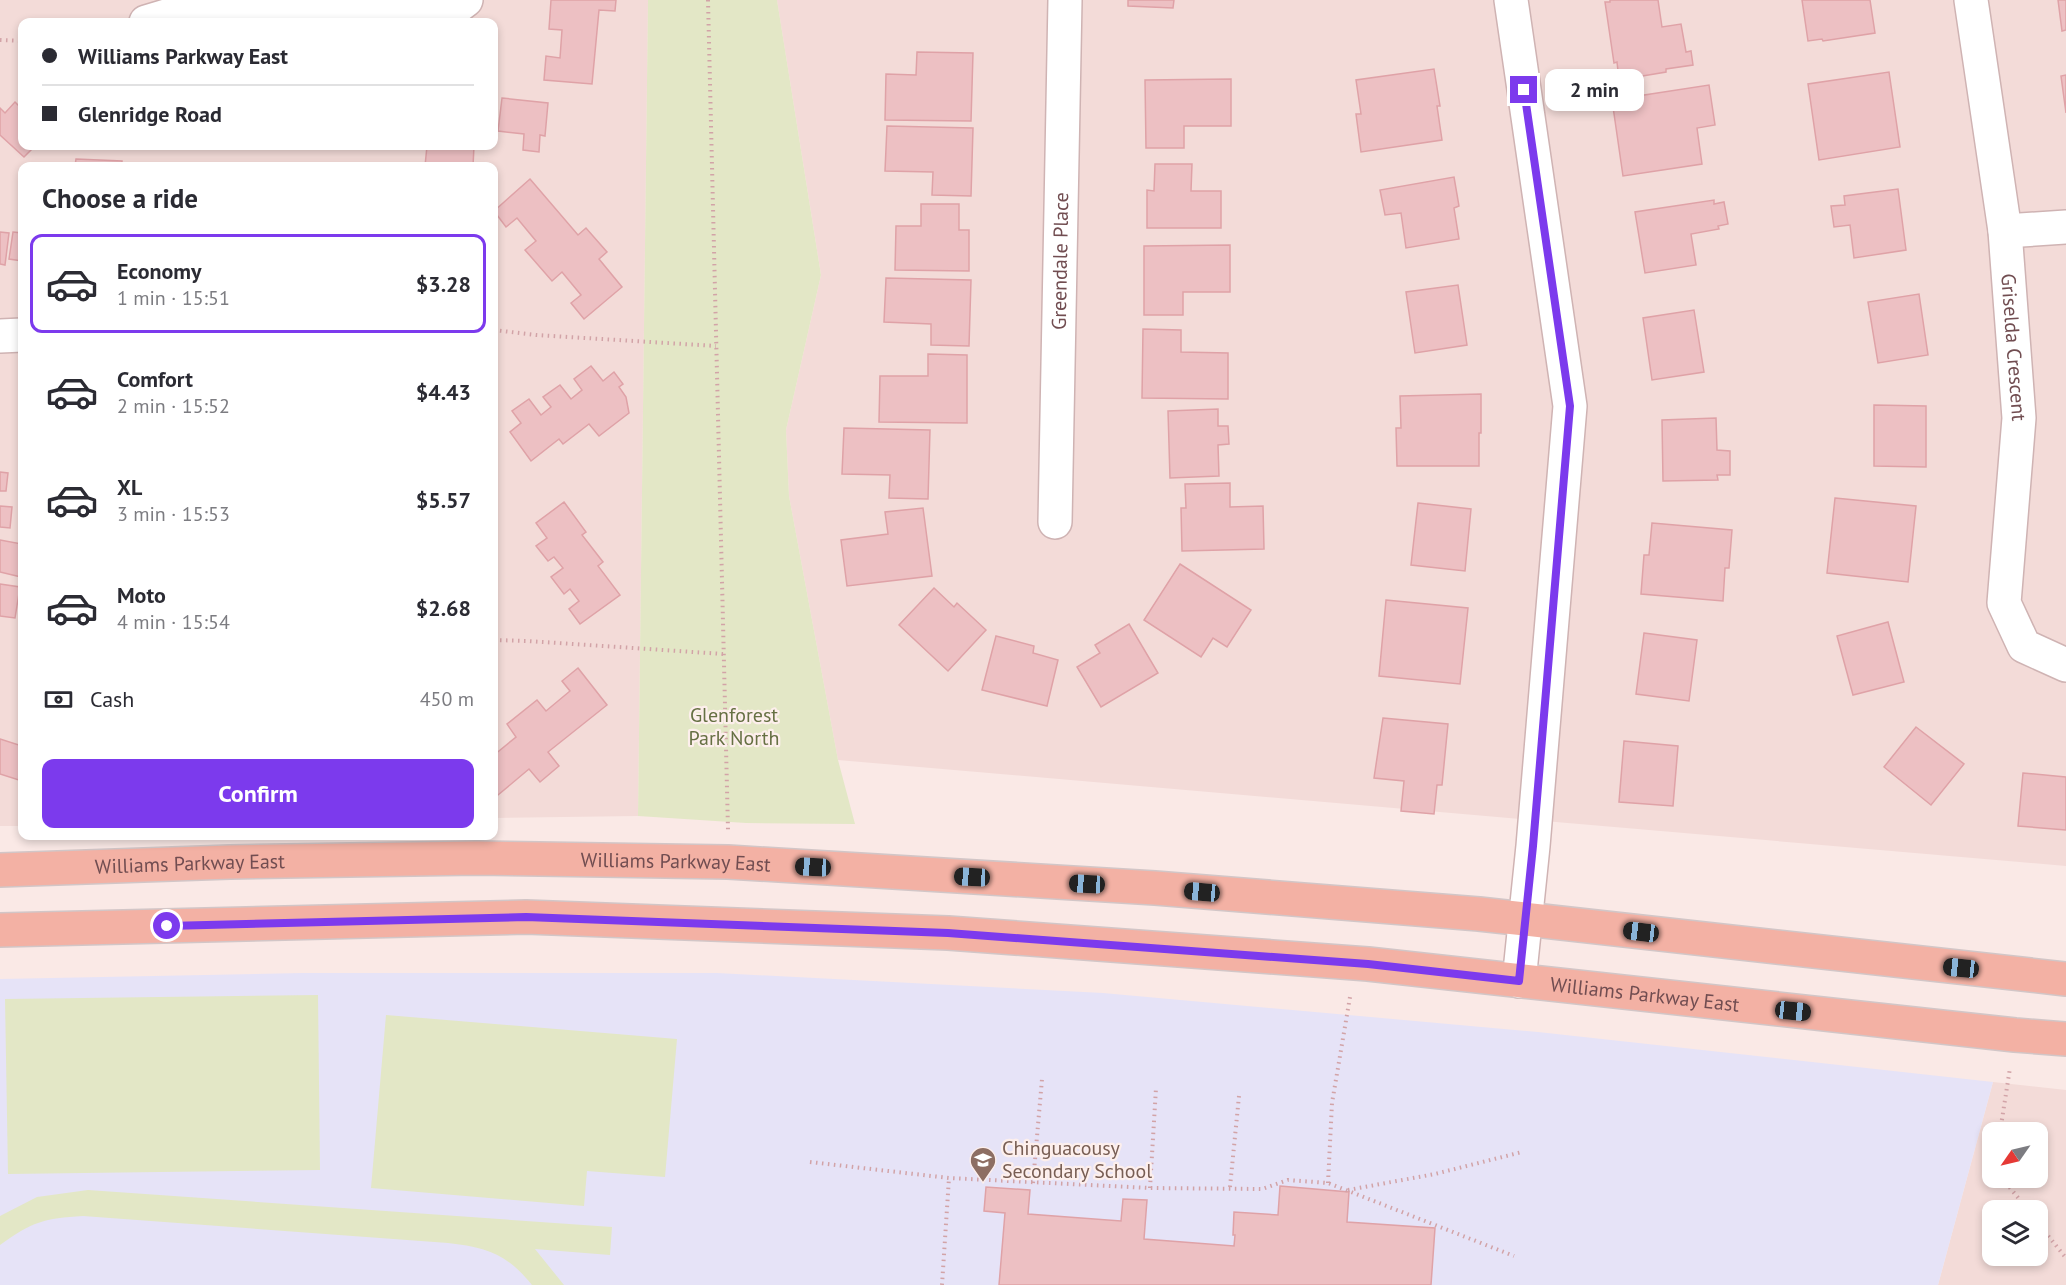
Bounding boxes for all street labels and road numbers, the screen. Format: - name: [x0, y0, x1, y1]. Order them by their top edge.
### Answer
- street label: Greendale Place: [1046, 192, 1074, 330]
- street label: Griselda Crescent: [1995, 272, 2032, 422]
- street label: Williams Parkway East: [581, 847, 772, 878]
- street label: Williams Parkway East: [94, 848, 285, 880]
- street label: Williams Parkway East: [1549, 971, 1741, 1018]

